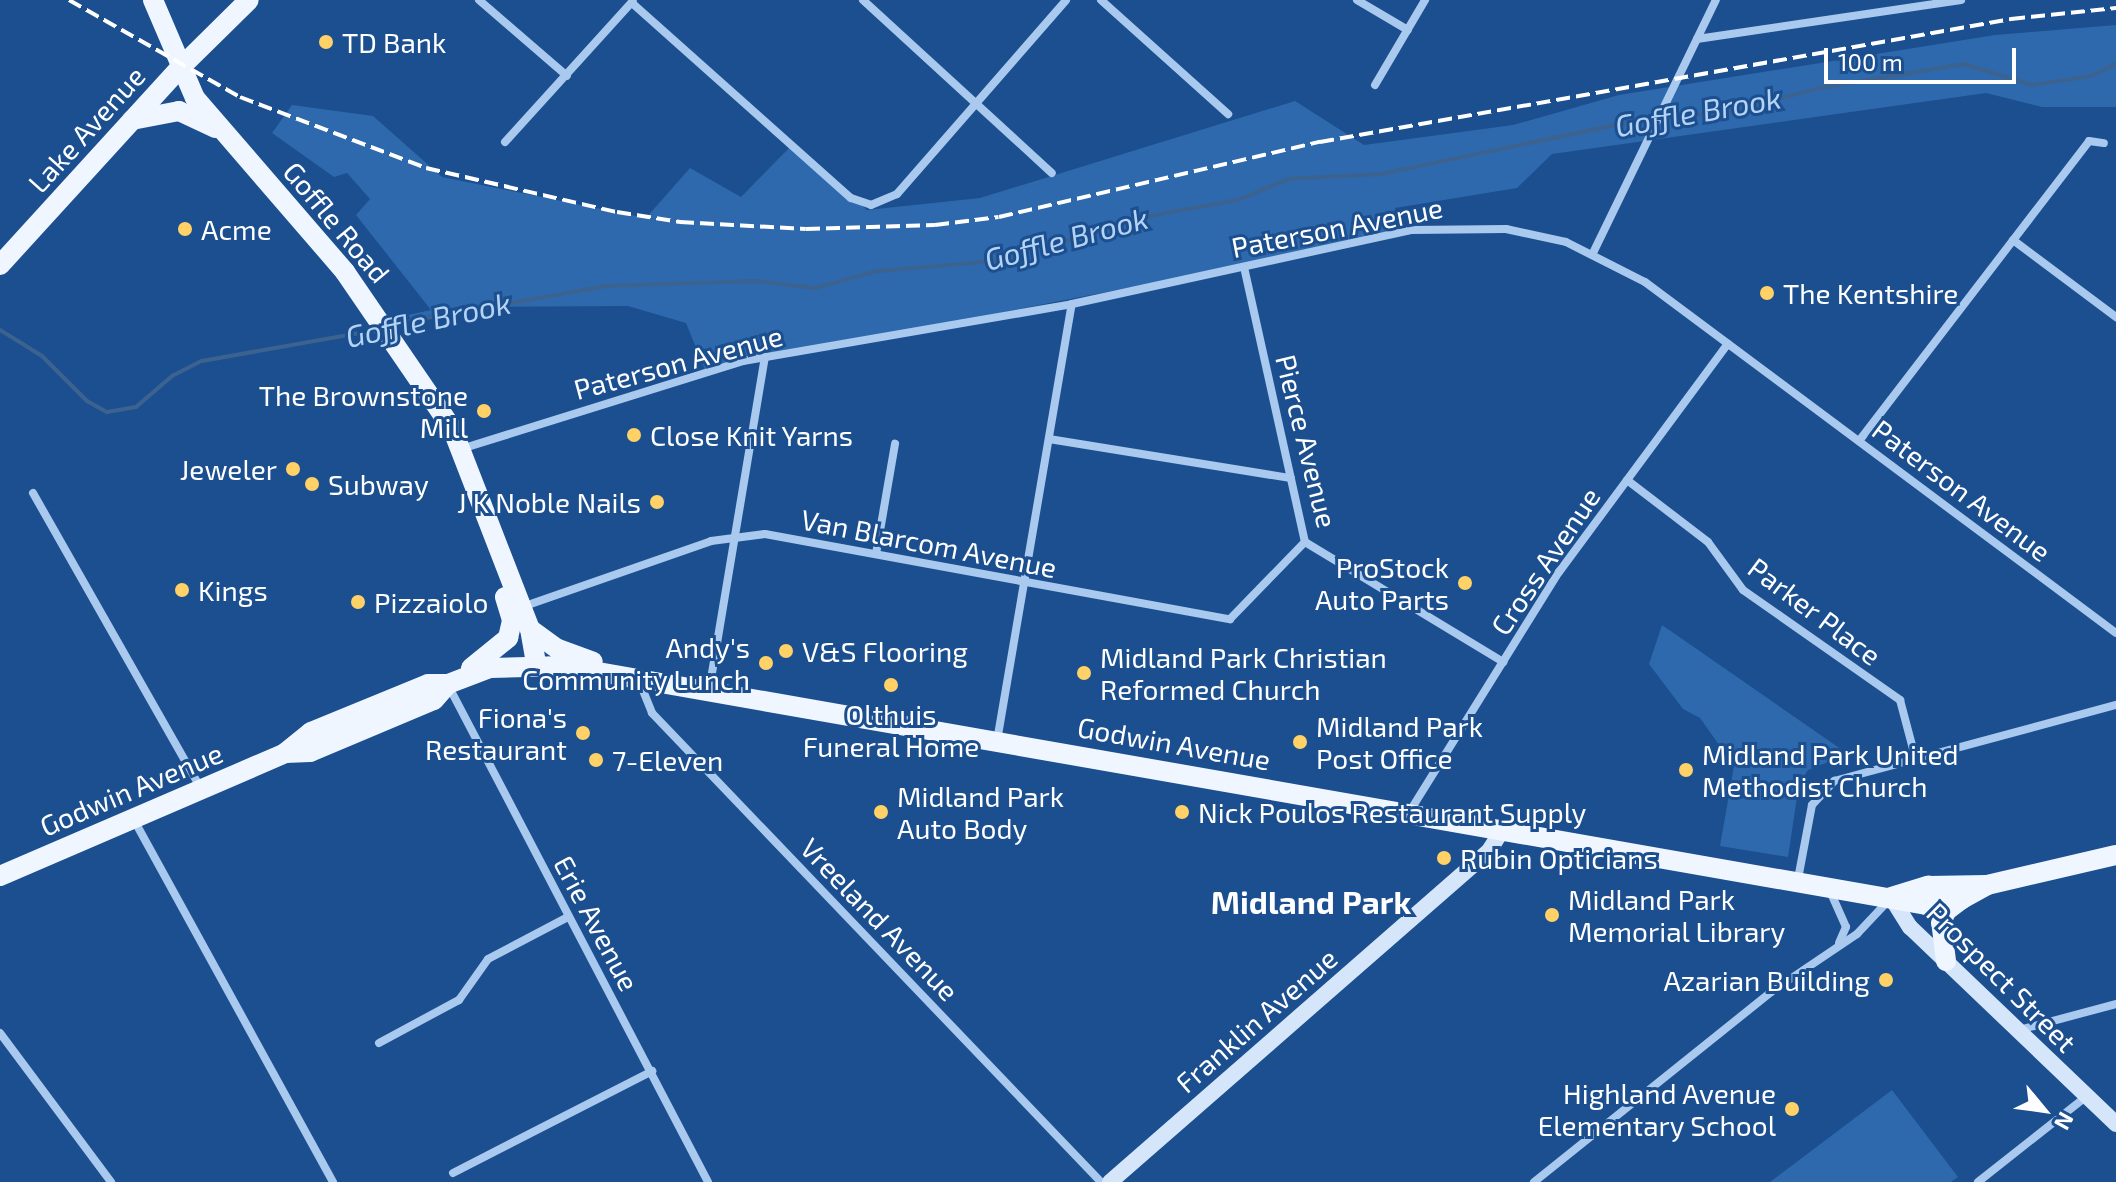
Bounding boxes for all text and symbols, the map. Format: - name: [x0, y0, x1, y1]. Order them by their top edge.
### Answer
- place label: TD Bank: [342, 25, 446, 59]
- scale bar: [1828, 32, 2020, 82]
- marker: TD Bank: [317, 33, 335, 51]
- text: 100 m: [1838, 47, 1903, 76]
- street label: Lake Avenue: [20, 59, 152, 199]
- water label: Goffle Brook: [1612, 79, 1784, 143]
- street label: Goffle Road: [277, 155, 397, 289]
- street label: Paterson Avenue: [1228, 190, 1446, 264]
- water label: Goffle Brook: [980, 199, 1152, 277]
- place label: Acme: [201, 212, 272, 246]
- marker: Acme: [176, 220, 194, 238]
- place label: The Kentshire: [1783, 276, 1958, 310]
- water label: Goffle Brook: [342, 284, 514, 354]
- marker: The Kentshire: [1758, 284, 1776, 302]
- street label: Paterson Avenue: [570, 318, 786, 406]
- street label: Pierce Avenue: [1269, 351, 1345, 531]
- place label: The Brownstone Mill: [259, 378, 468, 444]
- marker: The Brownstone Mill: [475, 402, 493, 420]
- street label: Paterson Avenue: [1866, 412, 2058, 568]
- place label: Close Knit Yarns: [650, 418, 854, 452]
- marker: Close Knit Yarns: [625, 426, 643, 444]
- place label: Jeweler: [180, 452, 277, 486]
- marker: Jeweler: [284, 460, 302, 478]
- place label: Subway: [328, 467, 429, 501]
- marker: Subway: [303, 475, 321, 493]
- street label: Cross Avenue: [1483, 481, 1607, 641]
- place label: J K Noble Nails: [457, 485, 641, 519]
- marker: J K Noble Nails: [648, 493, 666, 511]
- street label: Van Blarcom Avenue: [798, 502, 1060, 584]
- place label: ProStock Auto Parts: [1315, 550, 1449, 616]
- street label: Parker Place: [1742, 550, 1888, 672]
- place label: Kings: [198, 573, 268, 607]
- marker: ProStock Auto Parts: [1456, 574, 1474, 592]
- marker: Kings: [173, 581, 191, 599]
- place label: Pizzaiolo: [374, 585, 488, 619]
- marker: Pizzaiolo: [349, 593, 367, 611]
- place label: Andy's Community Lunch: [522, 630, 750, 696]
- place label: V&S Flooring: [802, 634, 968, 668]
- place label: Midland Park Christian Reformed Church: [1100, 640, 1387, 706]
- marker: V&S Flooring: [777, 642, 795, 660]
- marker: Andy's Community Lunch: [757, 654, 775, 672]
- marker: Midland Park Christian Reformed Church: [1075, 664, 1093, 682]
- marker: Olthuis Funeral Home: [882, 676, 900, 694]
- place label: Olthuis Funeral Home: [802, 697, 980, 763]
- place label: Fiona's Restaurant: [425, 700, 567, 766]
- street label: Godwin Avenue: [1075, 709, 1273, 777]
- place label: Midland Park Post Office: [1316, 709, 1483, 775]
- marker: Fiona's Restaurant: [574, 724, 592, 742]
- marker: Midland Park Post Office: [1291, 733, 1309, 751]
- street label: Godwin Avenue: [34, 735, 228, 843]
- place label: Midland Park United Methodist Church: [1702, 737, 1959, 803]
- place label: 7-Eleven: [612, 743, 723, 777]
- marker: 7-Eleven: [587, 751, 605, 769]
- marker: Midland Park United Methodist Church: [1677, 761, 1695, 779]
- place label: Midland Park Auto Body: [897, 779, 1064, 845]
- place label: Nick Poulos Restaurant Supply: [1198, 795, 1587, 829]
- marker: Midland Park Auto Body: [872, 803, 890, 821]
- marker: Nick Poulos Restaurant Supply: [1173, 803, 1191, 821]
- street label: Vreeland Avenue: [794, 831, 966, 1007]
- place label: Rubin Opticians: [1460, 841, 1658, 875]
- street label: Erie Avenue: [547, 849, 647, 997]
- marker: Rubin Opticians: [1435, 849, 1453, 867]
- district label: Midland Park: [1211, 882, 1411, 920]
- place label: Midland Park Memorial Library: [1568, 882, 1786, 948]
- street label: Prospect Street: [1920, 895, 2084, 1059]
- marker: Midland Park Memorial Library: [1543, 906, 1561, 924]
- street label: Franklin Avenue: [1168, 941, 1344, 1099]
- place label: Azarian Building: [1663, 963, 1870, 997]
- marker: Azarian Building: [1877, 971, 1895, 989]
- north arrow: [2004, 1070, 2084, 1150]
- place label: Highland Avenue Elementary School: [1537, 1076, 1776, 1142]
- marker: Highland Avenue Elementary School: [1783, 1100, 1801, 1118]
- text: N: [2050, 1108, 2080, 1135]

